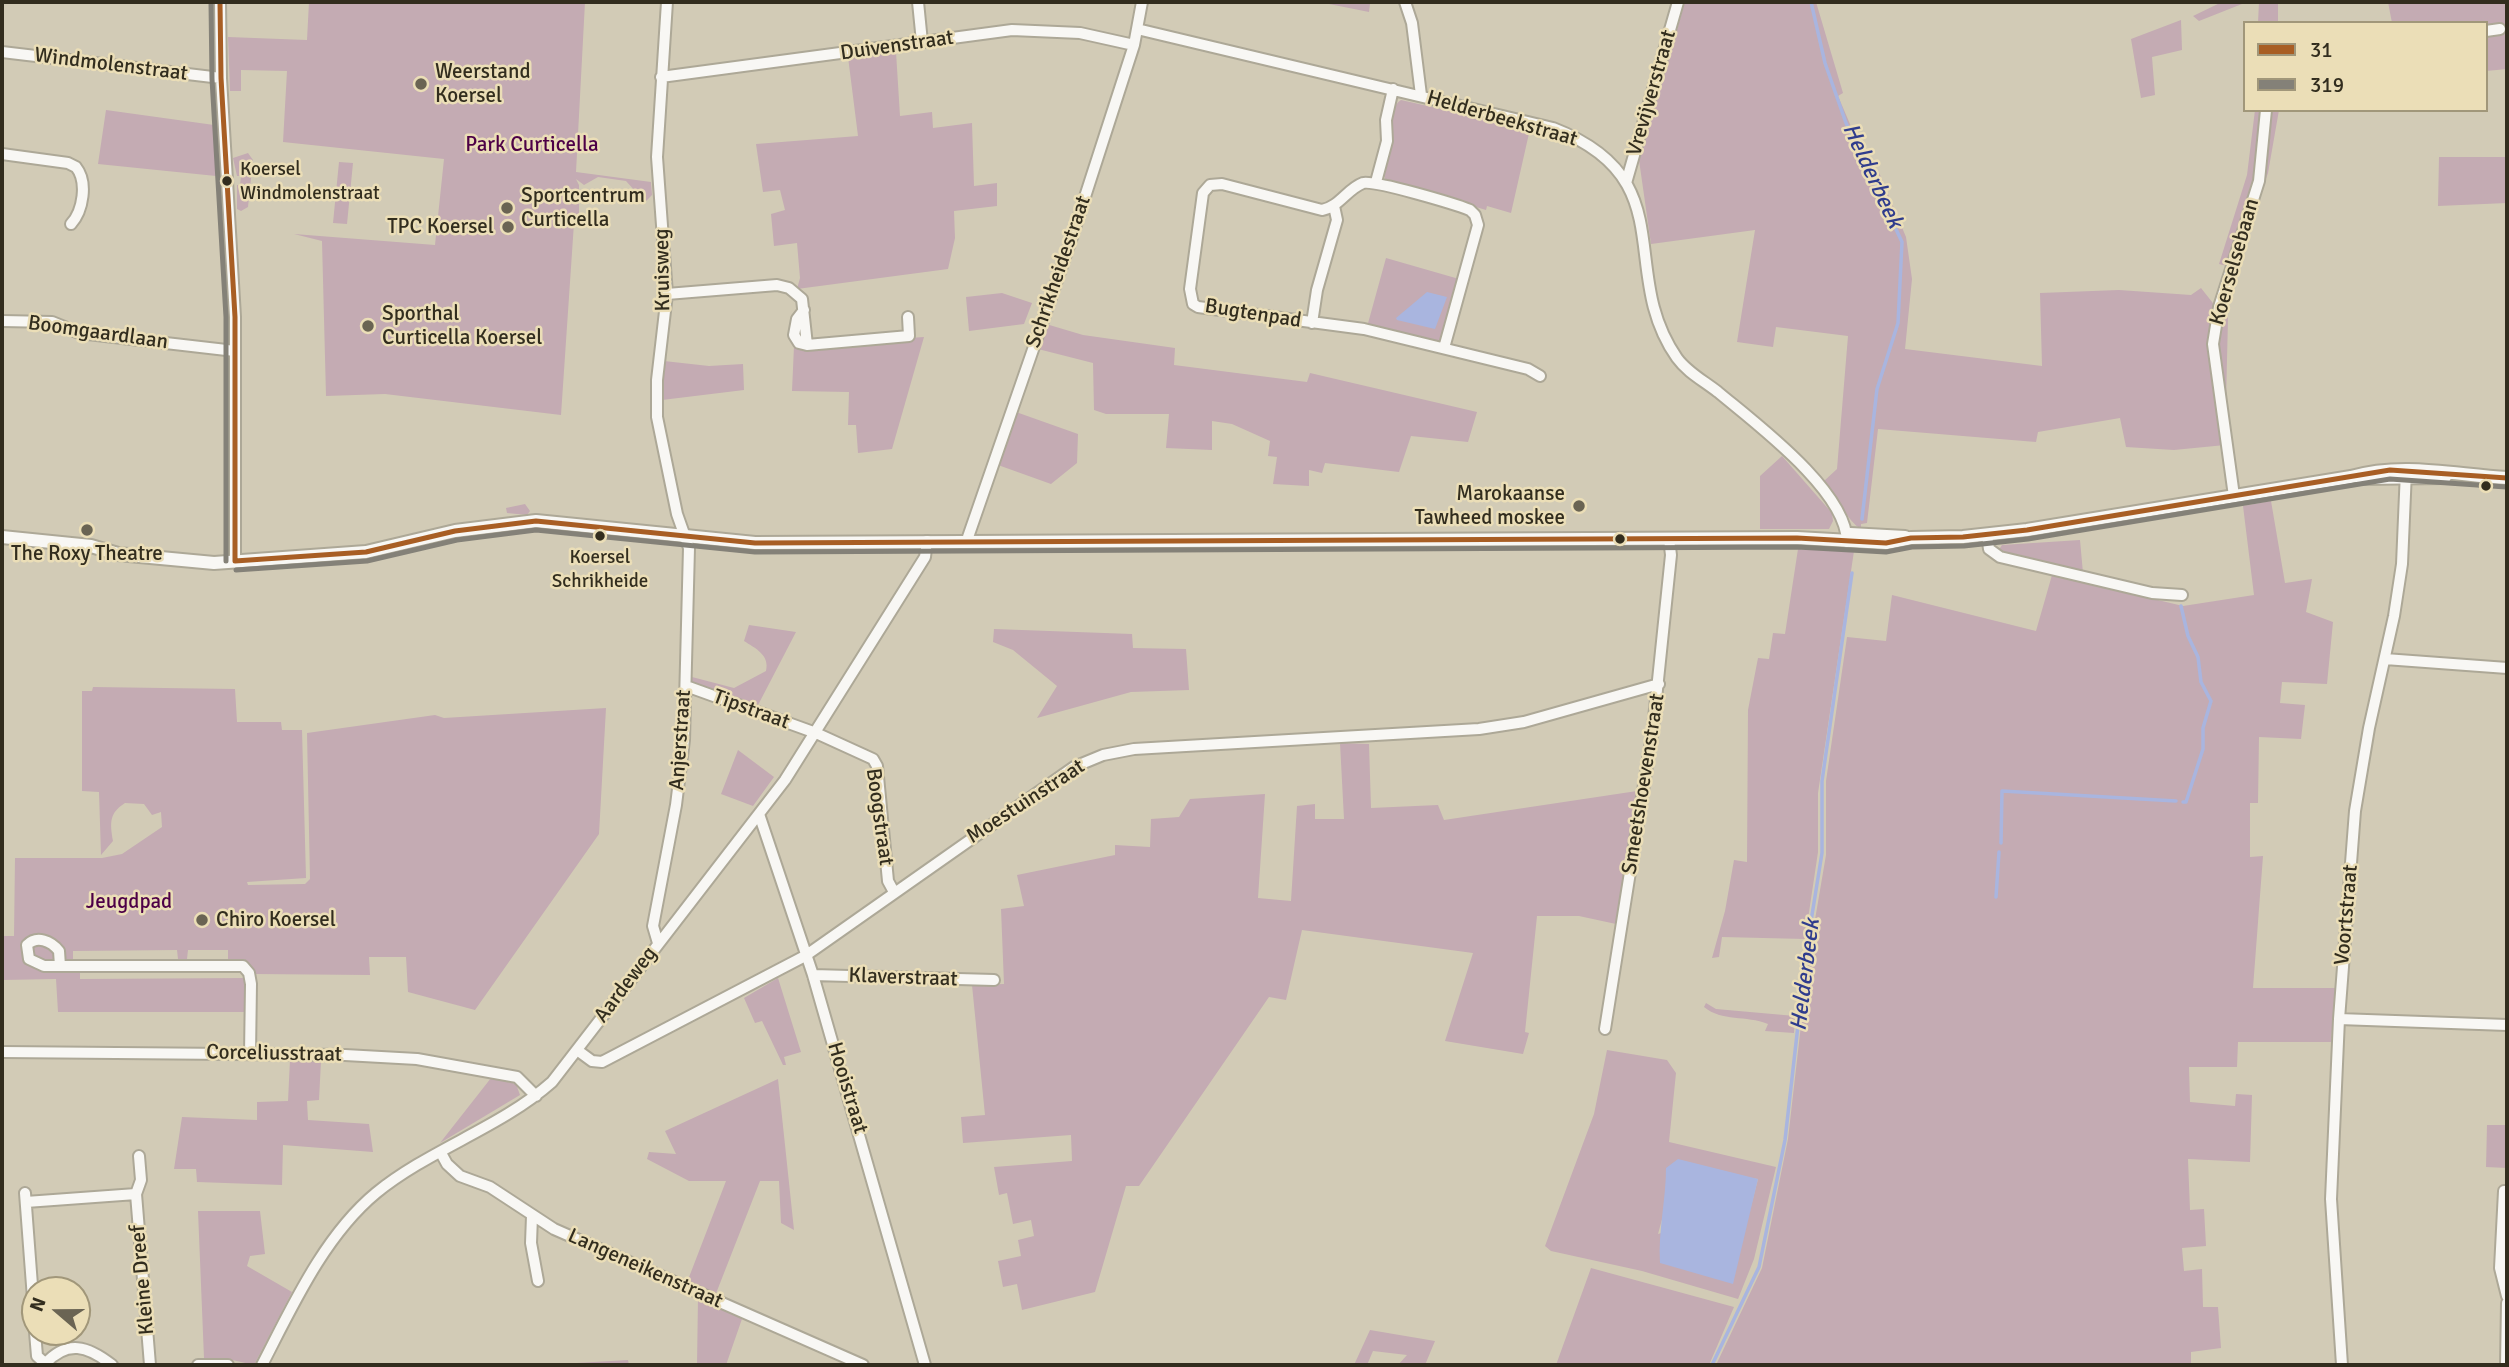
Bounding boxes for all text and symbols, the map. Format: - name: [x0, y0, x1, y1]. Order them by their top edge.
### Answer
- legend: [2243, 21, 2488, 112]
- street label: Duivenstraat: [839, 26, 955, 66]
- street label: Vrevijverstraat: [1622, 27, 1682, 159]
- text: 31: [2310, 37, 2333, 63]
- street label: Windmolenstraat: [33, 43, 189, 87]
- place label: Weerstand Koersel: [435, 59, 531, 109]
- text: 319: [2310, 72, 2344, 98]
- marker: Weerstand Koersel: [413, 76, 429, 92]
- street label: Helderbeekstraat: [1424, 85, 1580, 153]
- water label: Helderbeek: [1836, 119, 1908, 233]
- park label: Park Curticella: [465, 132, 599, 158]
- place label: Koersel Windmolenstraat: [240, 159, 380, 203]
- marker: Koersel Windmolenstraat: [220, 174, 234, 188]
- place label: Sportcentrum Curticella: [521, 183, 645, 233]
- street label: Schrikheidestraat: [1021, 193, 1097, 351]
- street label: Koerselsebaan: [2205, 196, 2265, 328]
- marker: Sportcentrum Curticella: [499, 200, 515, 216]
- place label: TPC Koersel: [387, 214, 494, 240]
- marker: TPC Koersel: [500, 219, 516, 235]
- street label: Kruisweg: [650, 228, 676, 312]
- street label: Bugtenpad: [1203, 294, 1303, 334]
- place label: Sporthal Curticella Koersel: [382, 301, 542, 351]
- street label: Boomgaardlaan: [26, 311, 170, 355]
- marker: Sporthal Curticella Koersel: [360, 318, 376, 334]
- unlabelled marker: [2479, 479, 2493, 493]
- place label: Marokaanse Tawheed moskee: [1414, 481, 1565, 531]
- marker: Marokaanse Tawheed moskee: [1571, 498, 1587, 514]
- marker: The Roxy Theatre: [79, 522, 95, 538]
- marker: Koersel Schrikheide: [593, 529, 607, 543]
- unlabelled marker: [1613, 532, 1627, 546]
- place label: The Roxy Theatre: [11, 541, 163, 567]
- place label: Koersel Schrikheide: [552, 547, 648, 591]
- street label: Tipstraat: [709, 685, 793, 735]
- street label: Anjerstraat: [665, 689, 697, 791]
- street label: Smeetshoevenstraat: [1617, 692, 1671, 876]
- street label: Moestuinstraat: [962, 754, 1090, 850]
- street label: Boogstraat: [860, 767, 898, 867]
- street label: Voortstraat: [2330, 864, 2364, 966]
- park label: Jeugdpad: [86, 889, 172, 915]
- place label: Chiro Koersel: [216, 907, 336, 933]
- marker: Chiro Koersel: [194, 912, 210, 928]
- water label: Helderbeek: [1785, 917, 1827, 1033]
- street label: Aardeweg: [589, 942, 663, 1028]
- street label: Klaverstraat: [848, 964, 958, 992]
- street label: Hooistraat: [821, 1039, 873, 1137]
- street label: Corceliusstraat: [206, 1040, 342, 1068]
- street label: Kleine Dreef: [126, 1224, 160, 1336]
- street label: Langeneikenstraat: [564, 1224, 726, 1314]
- north arrow: [21, 1276, 91, 1346]
- text: N: [25, 1294, 52, 1315]

